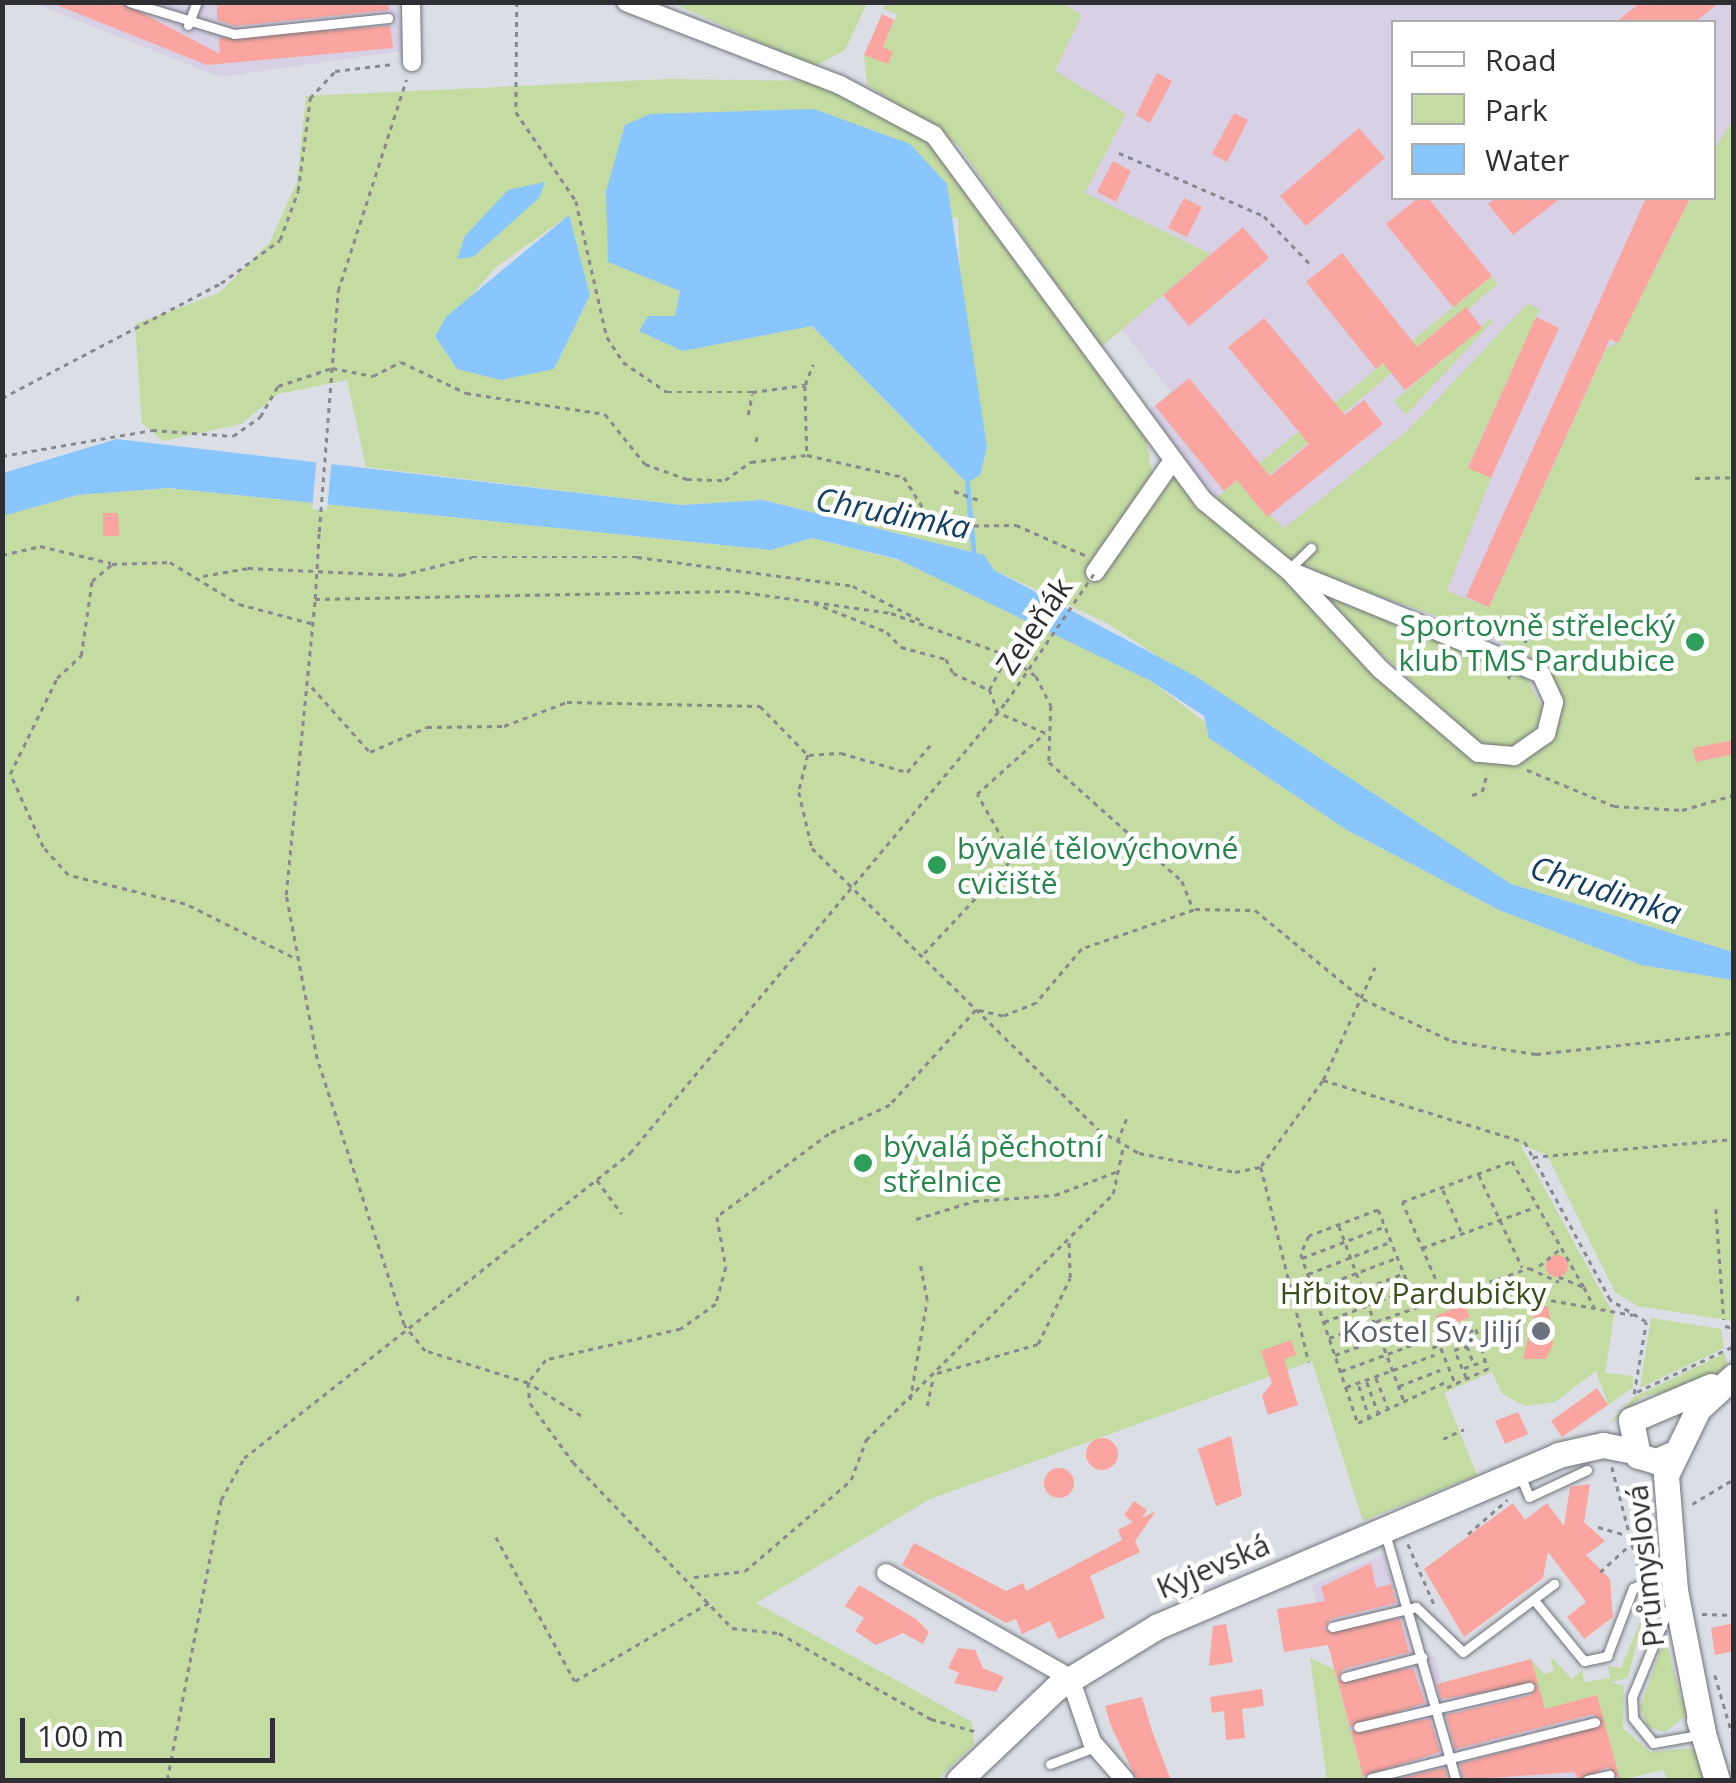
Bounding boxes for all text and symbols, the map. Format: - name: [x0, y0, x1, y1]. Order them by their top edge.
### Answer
- legend: [1391, 20, 1716, 200]
- text: Road: [1485, 39, 1557, 80]
- text: Park: [1485, 89, 1548, 130]
- text: Water: [1485, 139, 1569, 180]
- water label: Chrudimka: [813, 479, 973, 547]
- street label: Zeleňák: [989, 571, 1079, 681]
- place label: Sportovně střelecký klub TMS Pardubice: [1398, 607, 1675, 678]
- marker: Sportovně střelecký klub TMS Pardubice: [1684, 631, 1706, 653]
- place label: bývalé tělovýchovné cvičiště: [957, 830, 1238, 900]
- water label: Chrudimka: [1526, 848, 1686, 932]
- marker: bývalé tělovýchovné cvičiště: [926, 854, 948, 876]
- place label: bývalá pěchotní střelnice: [883, 1128, 1103, 1198]
- marker: bývalá pěchotní střelnice: [852, 1152, 874, 1174]
- park label: Hřbitov Pardubičky: [1280, 1275, 1546, 1311]
- place label: Kostel Sv. Jiljí: [1342, 1313, 1521, 1349]
- marker: Kostel Sv. Jiljí: [1530, 1320, 1552, 1342]
- street label: Průmyslová: [1619, 1483, 1671, 1649]
- street label: Kyjevská: [1151, 1526, 1275, 1606]
- scale bar: [25, 1698, 280, 1760]
- text: 100 m: [37, 1715, 124, 1756]

